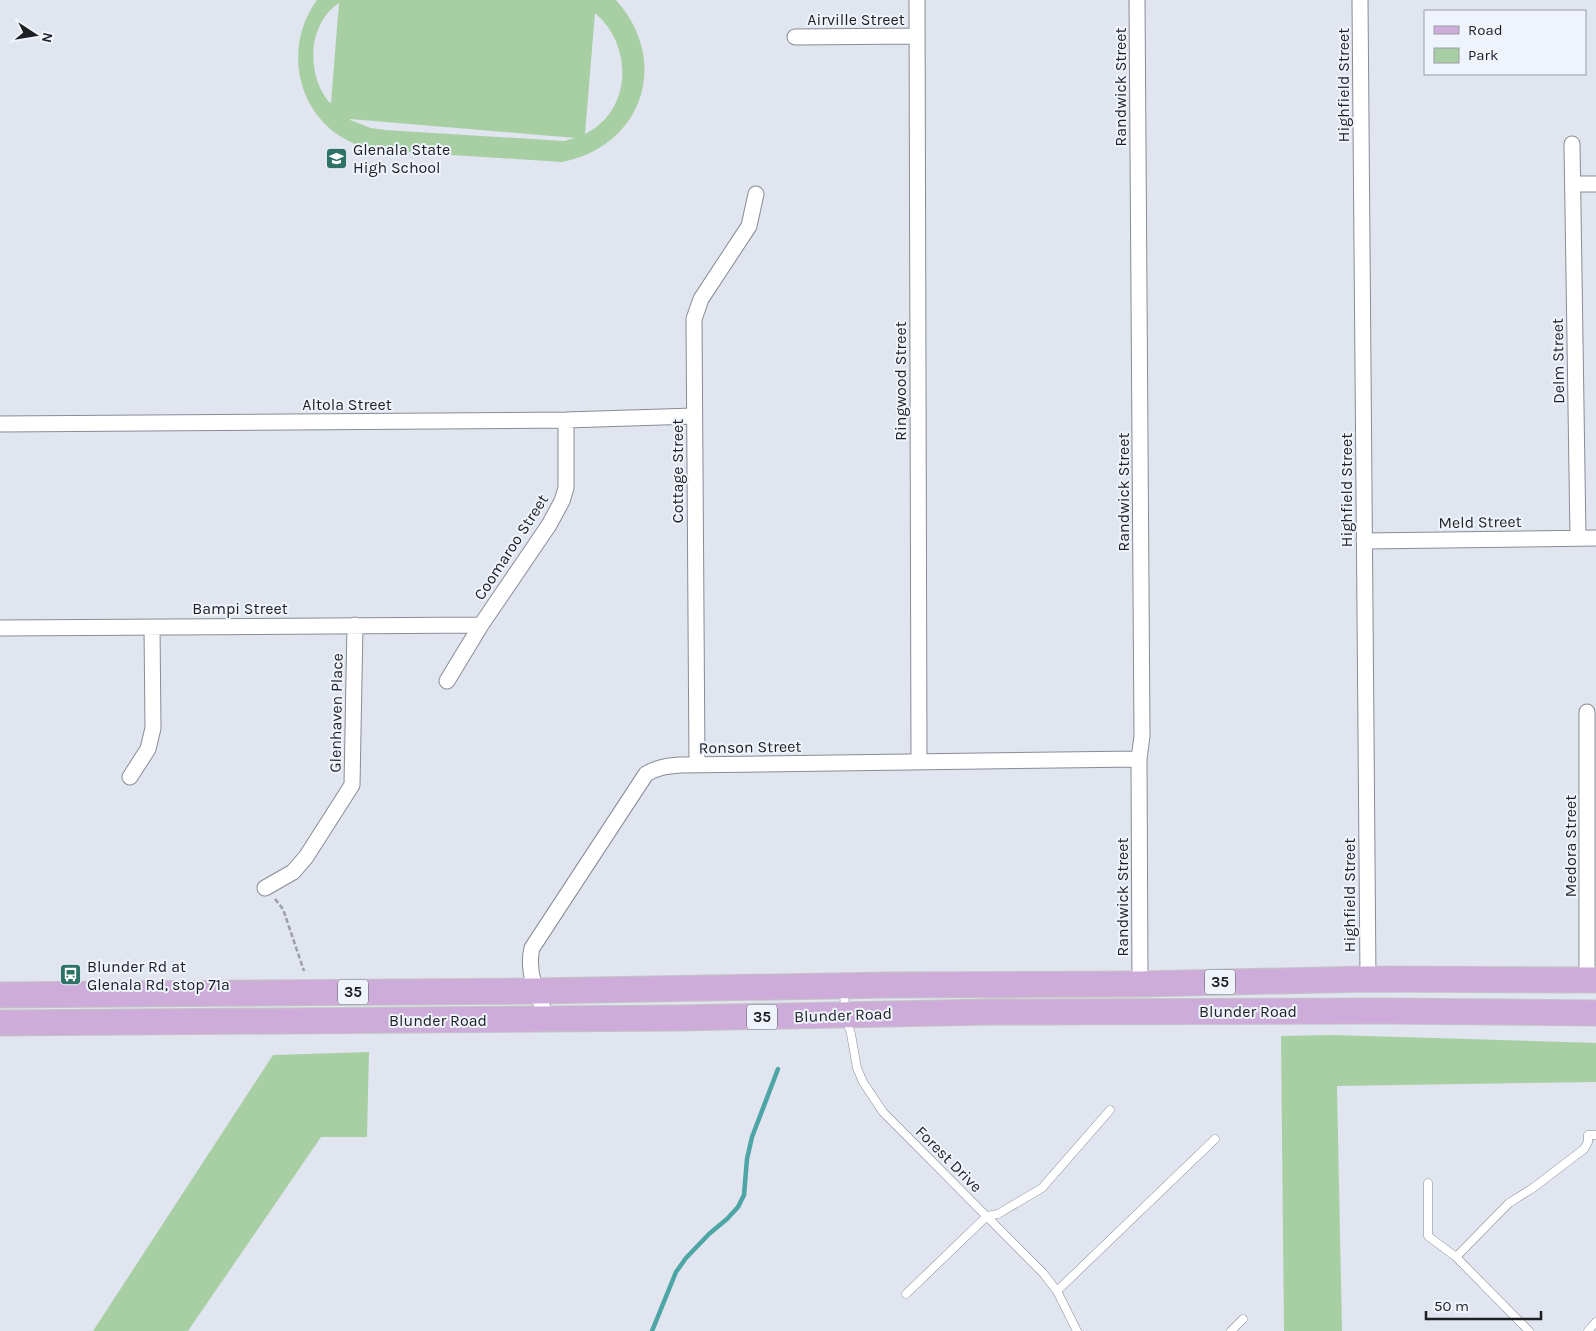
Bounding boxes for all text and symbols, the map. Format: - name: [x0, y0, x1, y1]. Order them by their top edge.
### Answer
- north arrow: [10, 10, 60, 60]
- street label: Airville Street: [807, 10, 905, 29]
- legend: [1424, 10, 1586, 75]
- text: Road: [1468, 21, 1503, 39]
- street label: Randwick Street: [1111, 27, 1130, 147]
- street label: Highfield Street: [1334, 28, 1353, 142]
- text: N: [38, 31, 57, 44]
- text: Park: [1468, 46, 1498, 64]
- place label: Glenala State High School: [353, 140, 450, 177]
- school or university icon: Glenala State High School: [325, 146, 349, 170]
- street label: Delm Street: [1548, 318, 1568, 404]
- street label: Ringwood Street: [891, 321, 910, 441]
- street label: Altola Street: [302, 395, 392, 414]
- street label: Cottage Street: [668, 419, 687, 523]
- street label: Randwick Street: [1114, 432, 1133, 552]
- street label: Highfield Street: [1337, 433, 1356, 547]
- street label: Coomaroo Street: [470, 491, 552, 603]
- street label: Meld Street: [1438, 512, 1522, 532]
- street label: Bampi Street: [192, 599, 288, 618]
- street label: Glenhaven Place: [325, 653, 347, 773]
- street label: Ronson Street: [698, 737, 802, 757]
- street label: Medora Street: [1561, 795, 1580, 897]
- street label: Randwick Street: [1113, 837, 1132, 957]
- street label: Highfield Street: [1340, 838, 1359, 952]
- place label: Blunder Rd at Glenala Rd, stop 71a: [87, 957, 230, 994]
- bus stop icon: Blunder Rd at Glenala Rd, stop 71a: [59, 963, 83, 987]
- road number: 35: [1205, 970, 1235, 994]
- road number: 35: [338, 980, 368, 1004]
- street label: Blunder Road: [1199, 1002, 1297, 1021]
- road number: 35: [747, 1004, 777, 1030]
- street label: Blunder Road: [794, 1004, 892, 1026]
- street label: Blunder Road: [389, 1011, 487, 1030]
- street label: Forest Drive: [912, 1122, 986, 1196]
- scale bar: [1426, 1288, 1541, 1320]
- text: 50 m: [1434, 1297, 1469, 1315]

